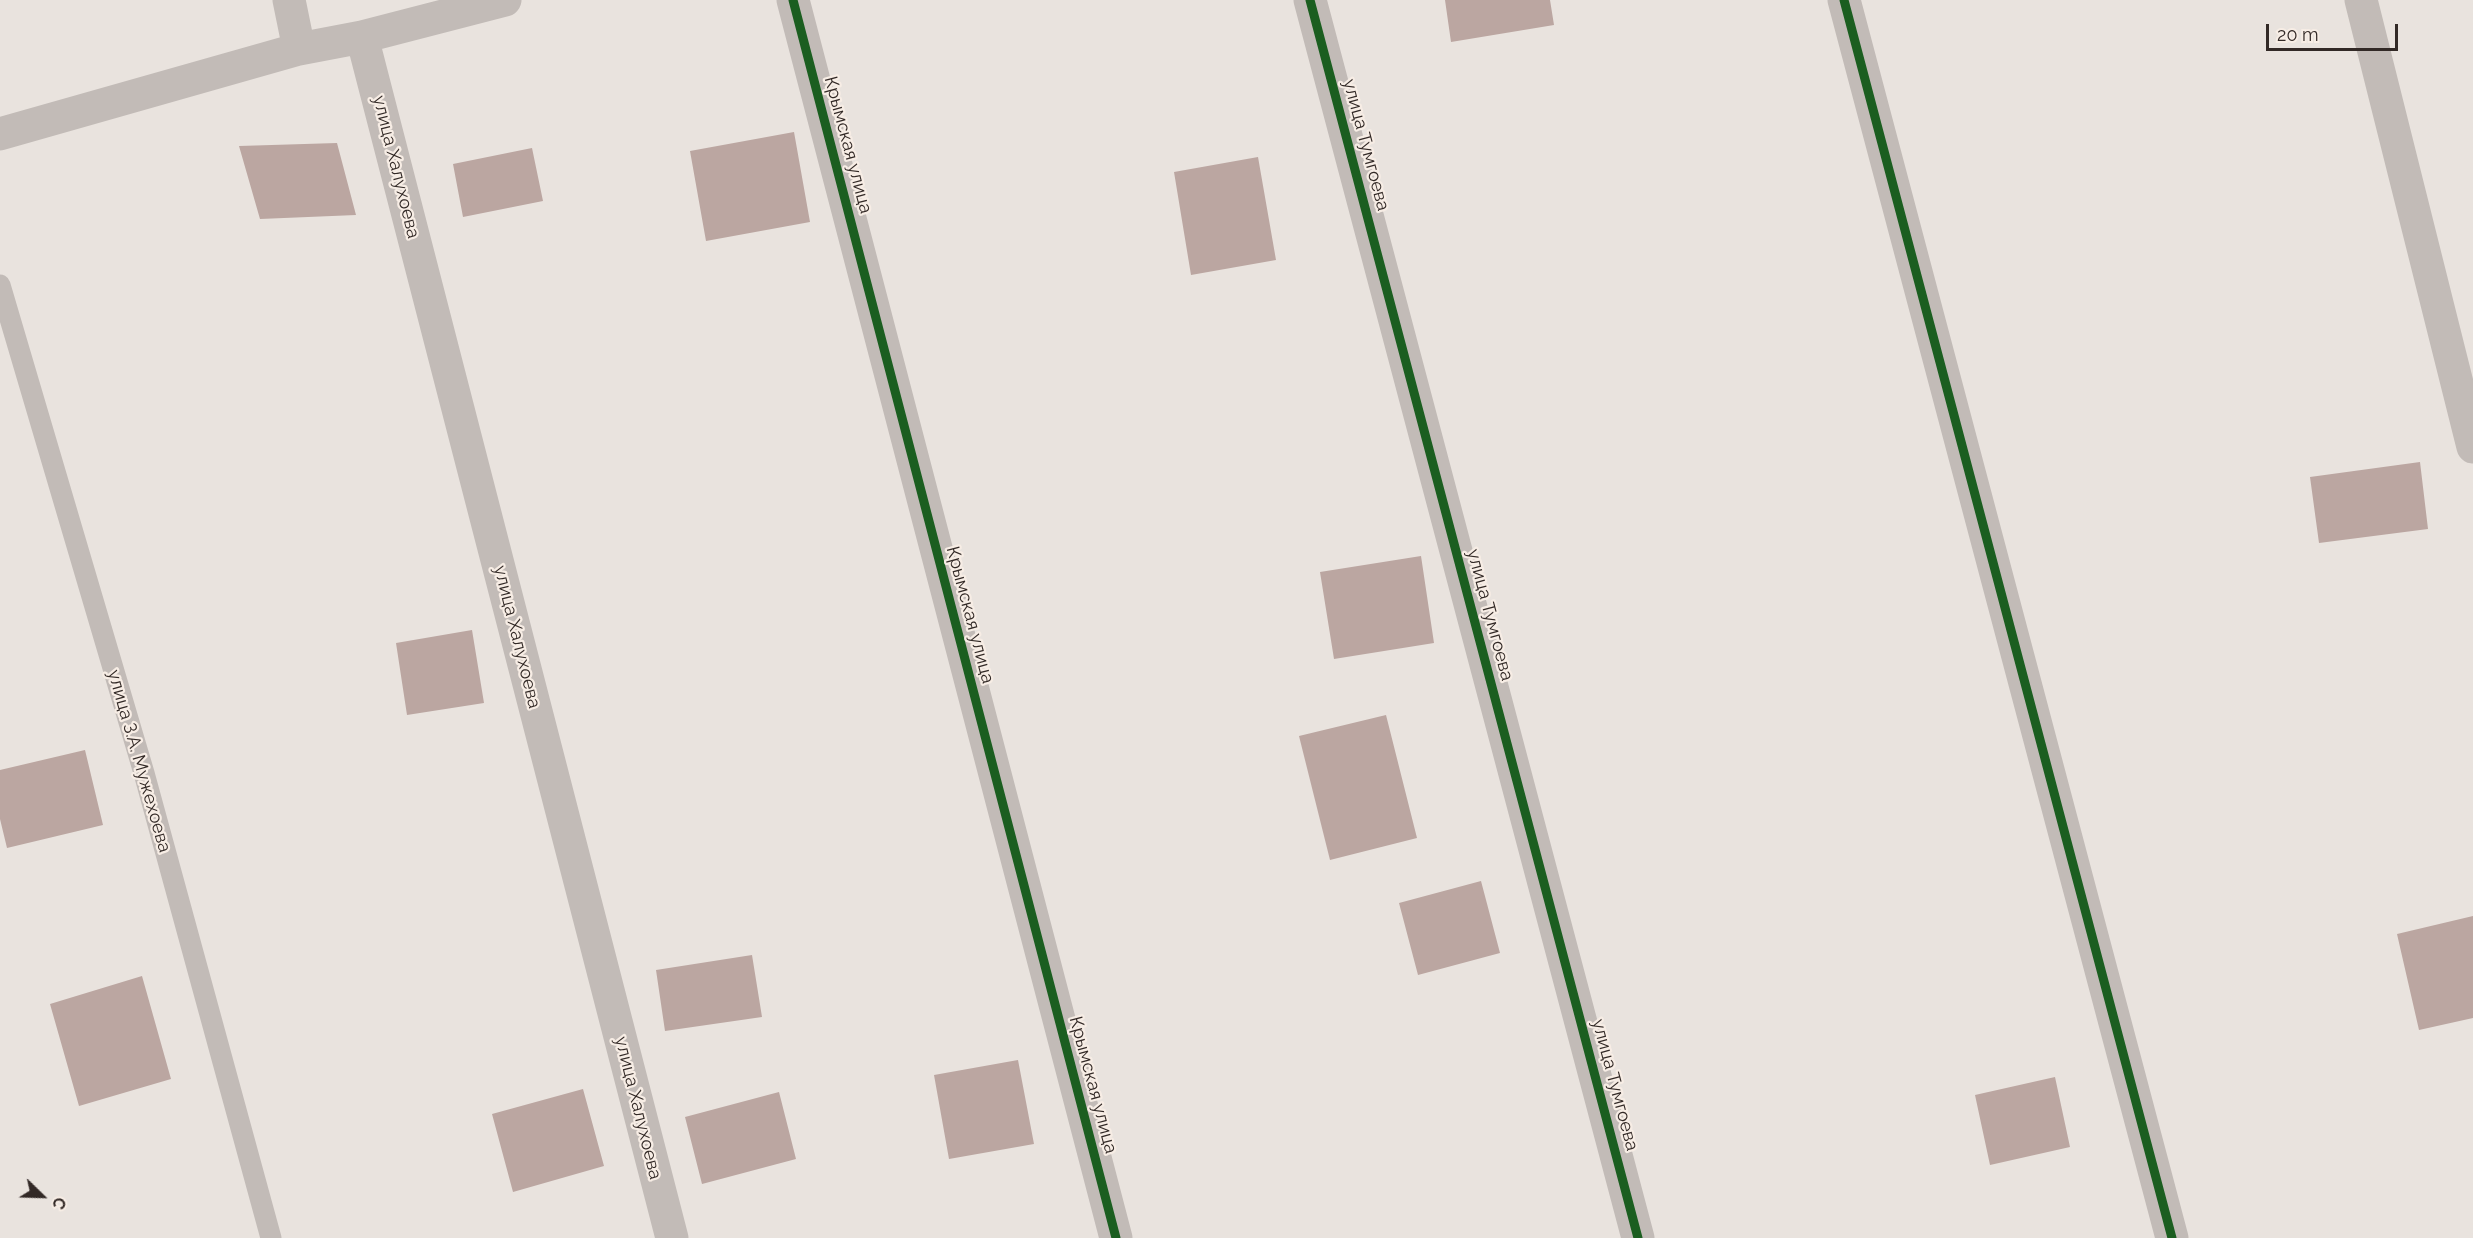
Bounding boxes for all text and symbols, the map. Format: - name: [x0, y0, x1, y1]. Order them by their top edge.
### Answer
- scale bar: [2269, 12, 2401, 50]
- text: 20 m: [2277, 24, 2319, 45]
- street label: Крымская улица: [819, 74, 877, 216]
- street label: улица Тумгоева: [1338, 77, 1394, 213]
- street label: улица Халухоева: [368, 93, 424, 241]
- street label: Крымская улица: [941, 544, 999, 686]
- street label: улица Тумгоева: [1462, 547, 1518, 683]
- street label: улица Халухоева: [489, 563, 545, 711]
- street label: улица З.А. Мужехоева: [103, 667, 175, 855]
- street label: Крымская улица: [1064, 1014, 1122, 1156]
- street label: улица Тумгоева: [1587, 1017, 1643, 1153]
- street label: улица Халухоева: [610, 1034, 666, 1182]
- north arrow: [12, 1166, 72, 1226]
- text: С: [48, 1194, 70, 1212]

